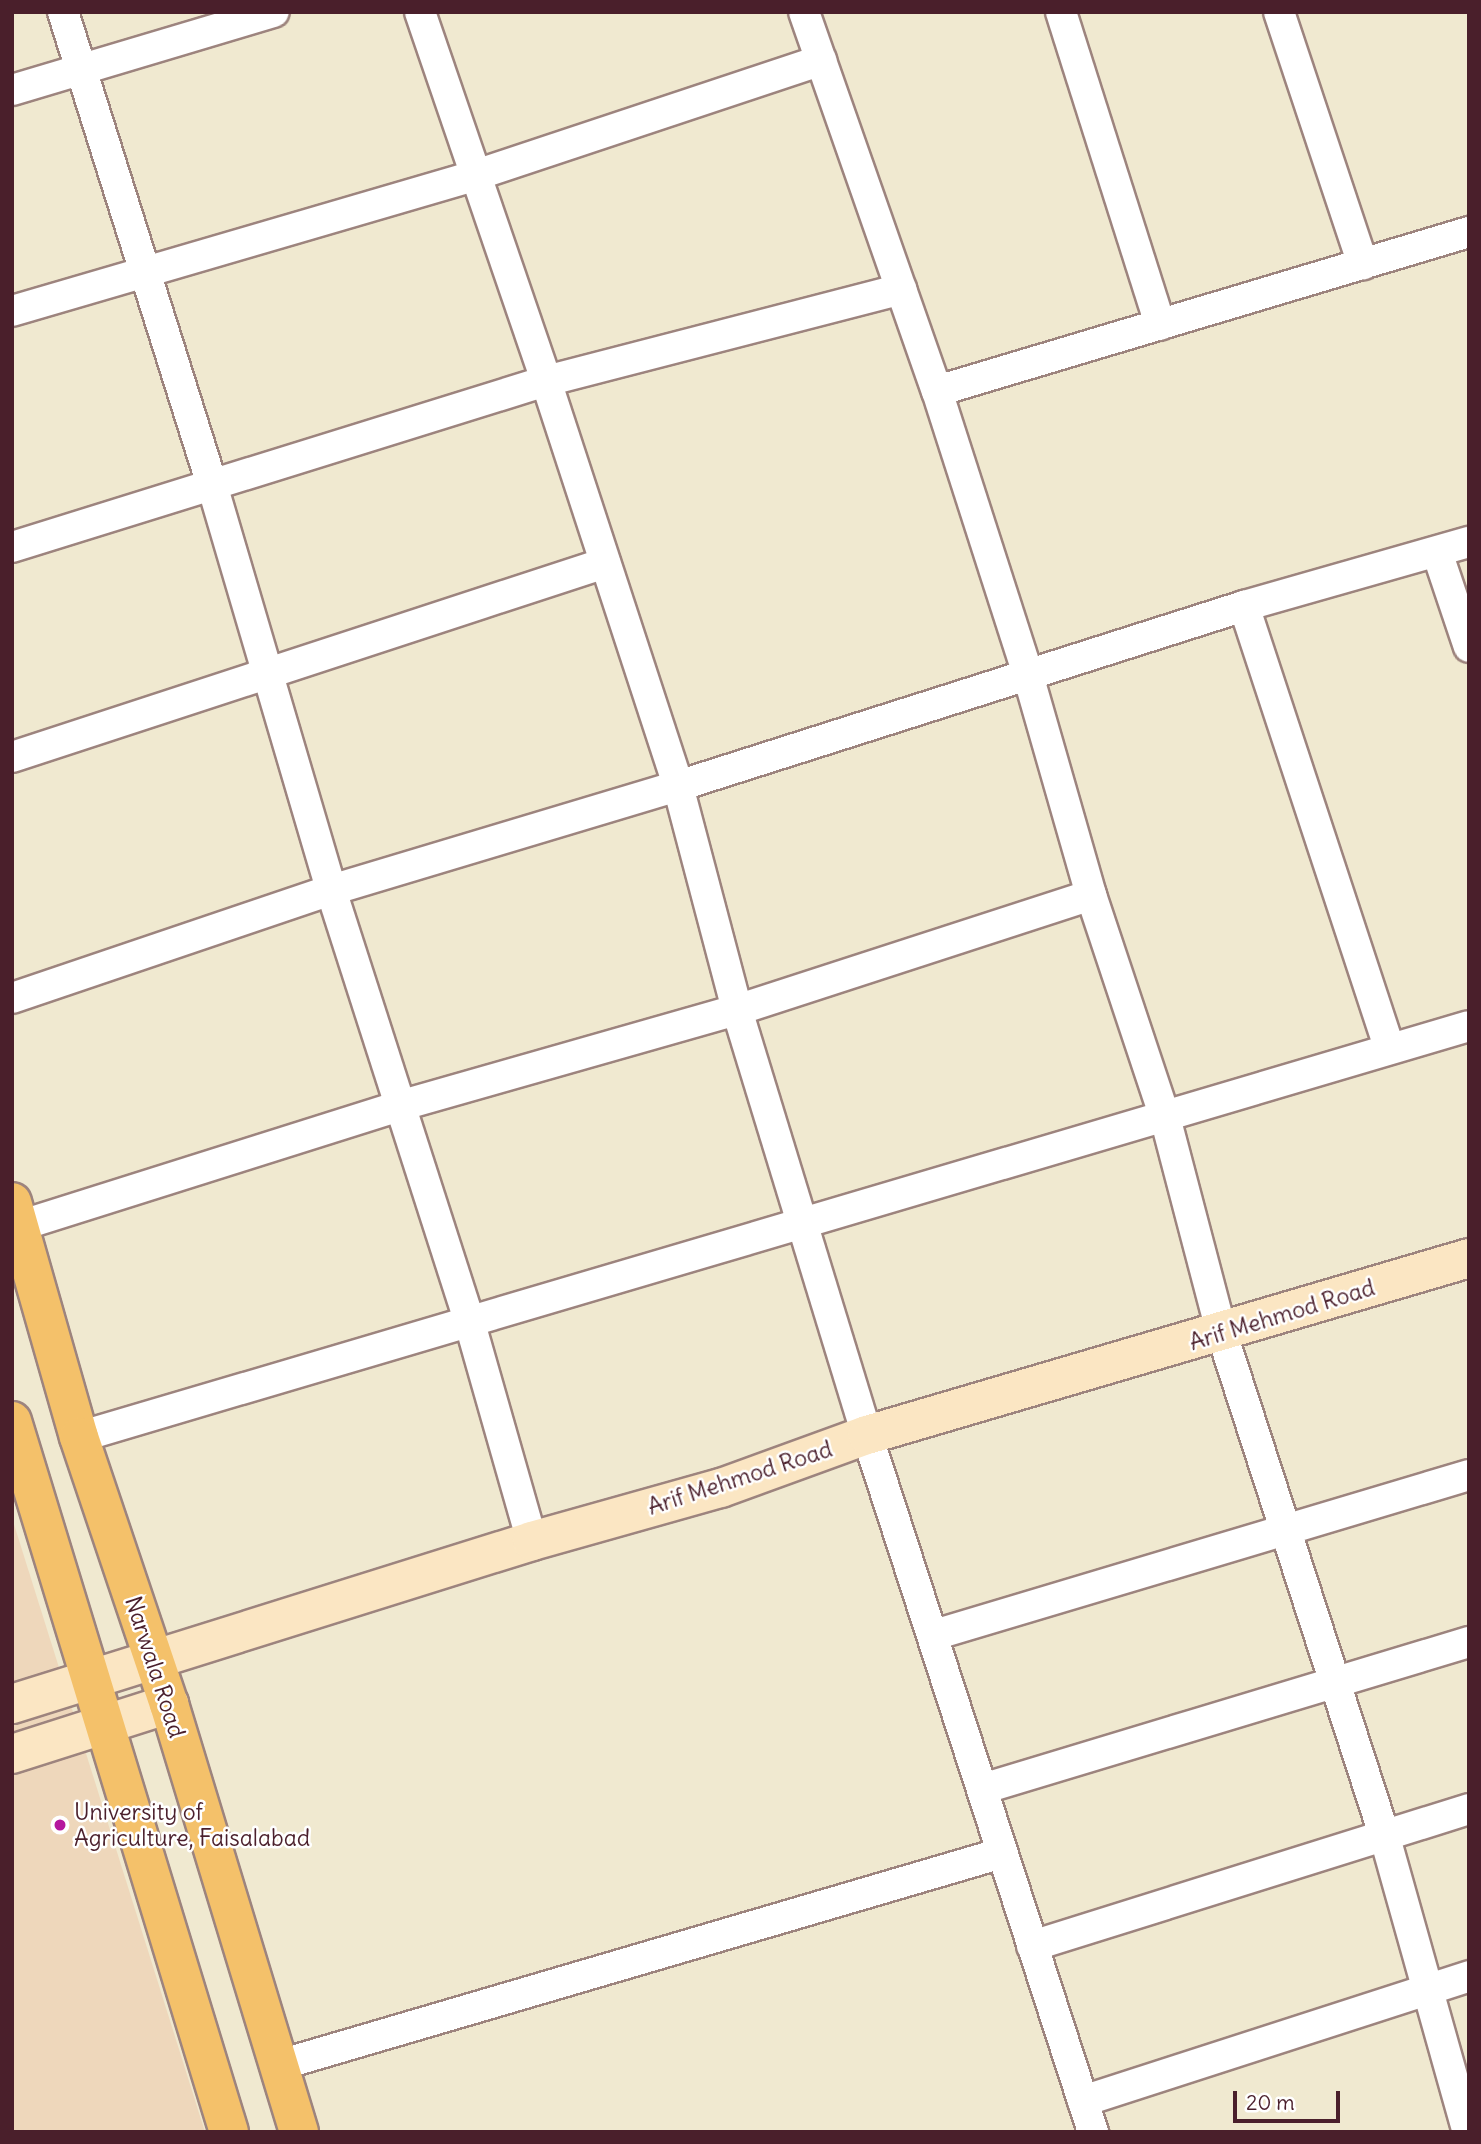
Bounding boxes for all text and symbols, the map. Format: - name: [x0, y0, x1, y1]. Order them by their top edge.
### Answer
- street label: Arif Mehmod Road: [1186, 1274, 1378, 1356]
- street label: Arif Mehmod Road: [644, 1435, 836, 1521]
- street label: Narwala Road: [119, 1593, 191, 1741]
- place label: University of Agriculture, Faisalabad: [74, 1798, 310, 1852]
- marker: University of Agriculture, Faisalabad: [52, 1817, 68, 1833]
- scale bar: [1236, 2078, 1343, 2122]
- text: 20 m: [1246, 2089, 1295, 2116]

